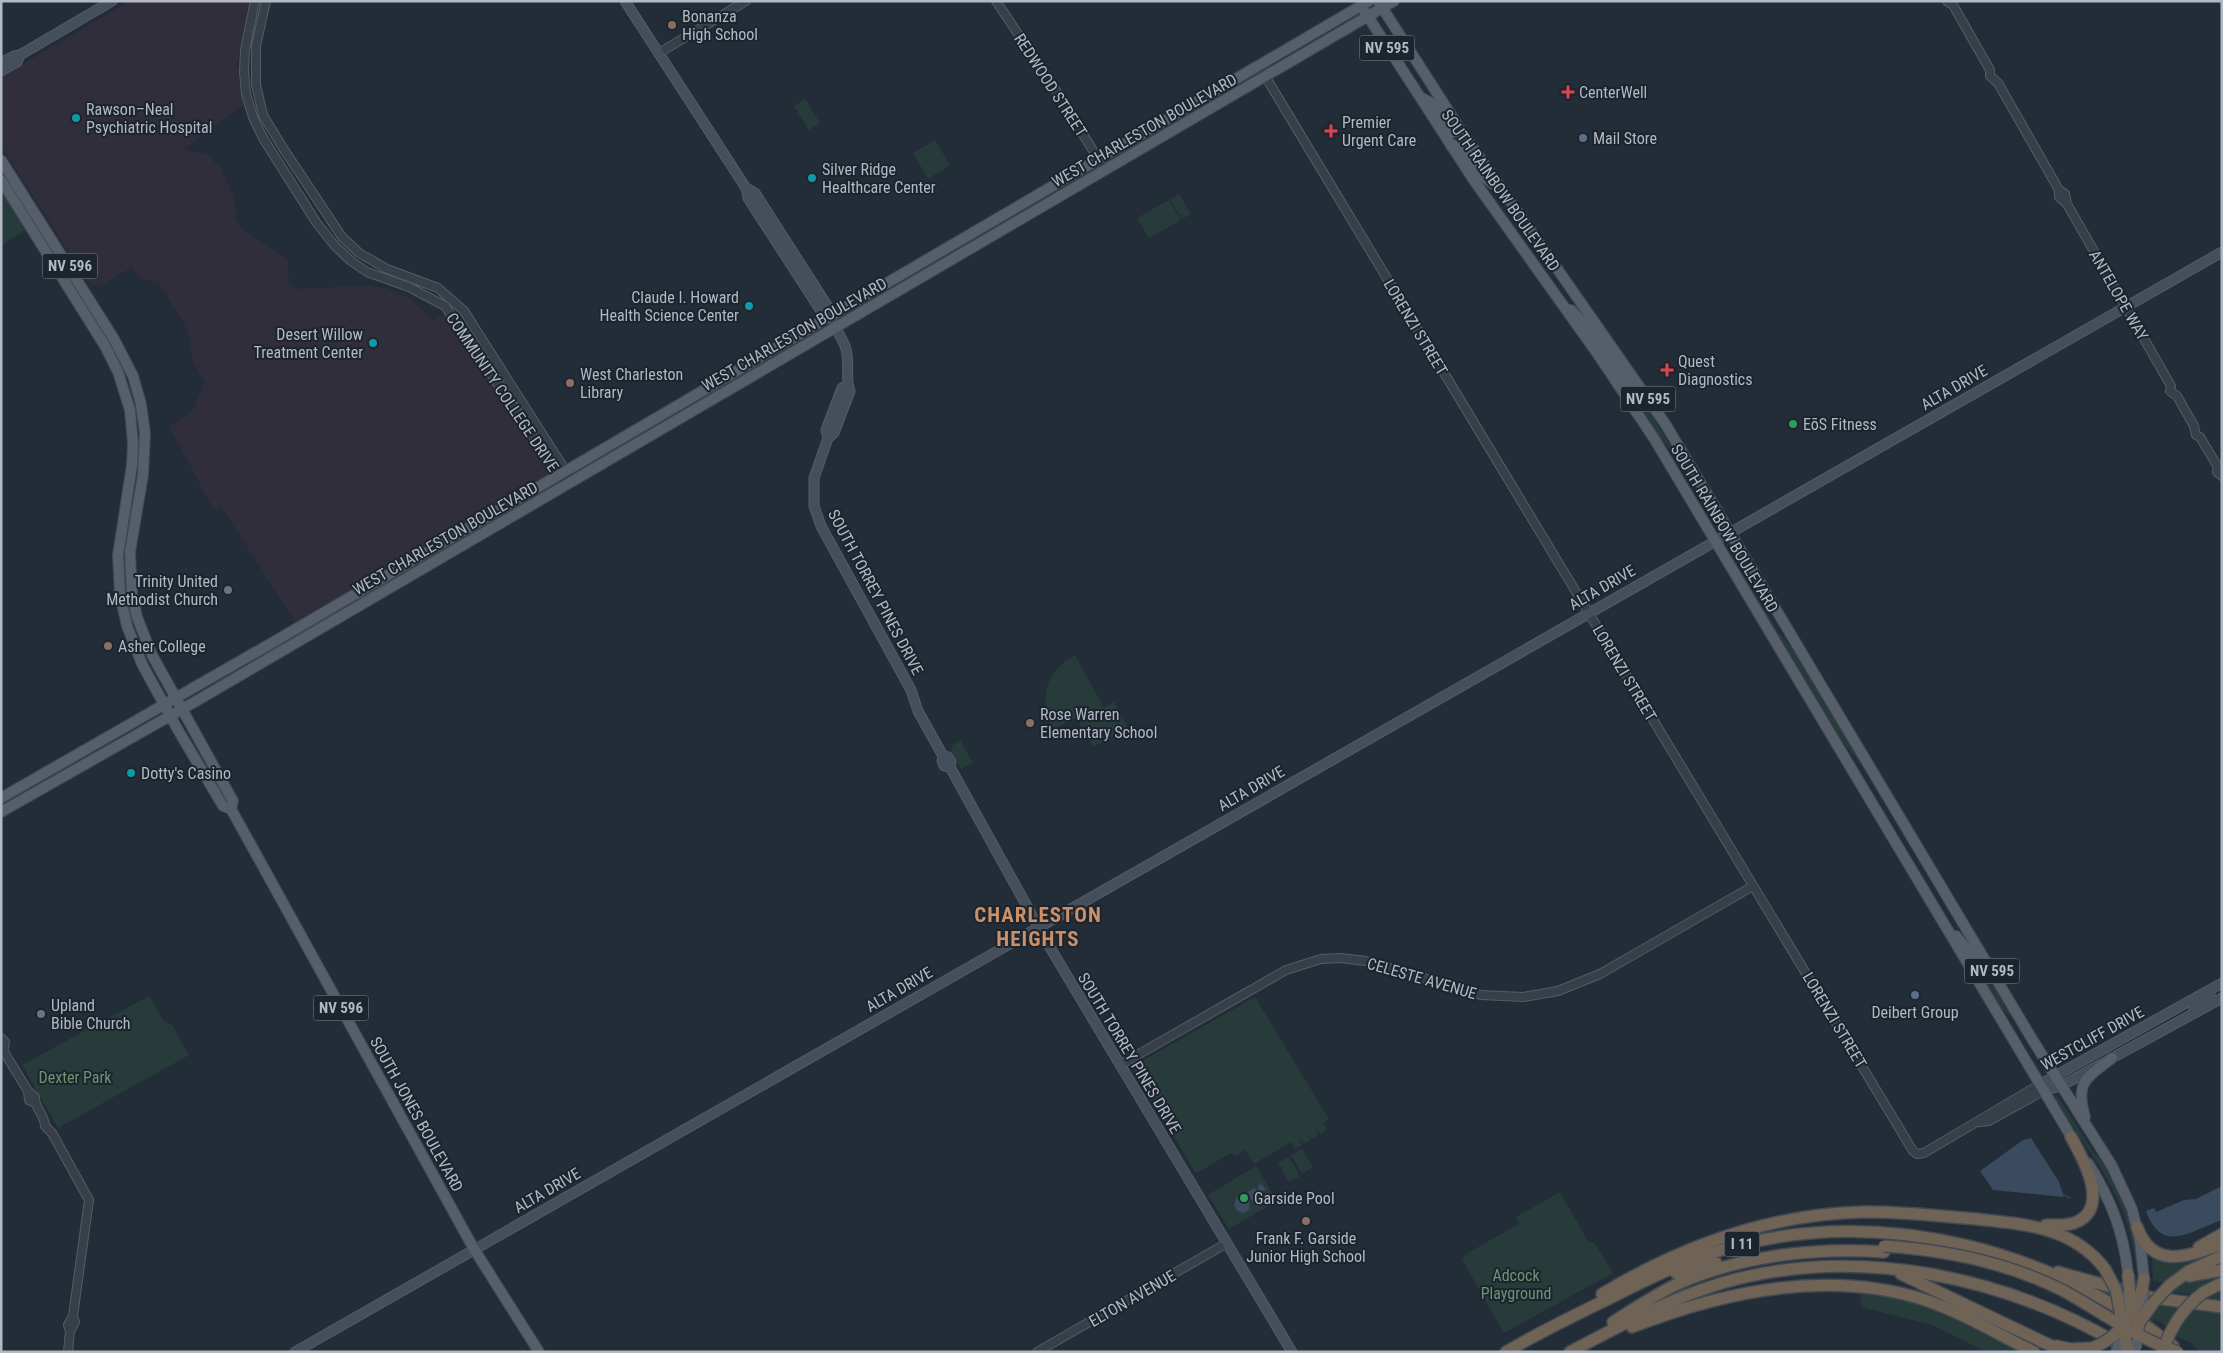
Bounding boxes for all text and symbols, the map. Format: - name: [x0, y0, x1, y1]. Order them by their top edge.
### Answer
- place label: Bonanza High School: [682, 7, 758, 44]
- marker: Bonanza High School: [666, 19, 678, 31]
- street label: REDWOOD STREET: [1010, 30, 1091, 140]
- road number: NV 595: [1360, 36, 1414, 60]
- street label: WEST CHARLESTON BOULEVARD: [1048, 70, 1240, 191]
- place label: CenterWell: [1579, 83, 1647, 102]
- marker: CenterWell: [1561, 85, 1575, 99]
- place label: Rawson–Neal Psychiatric Hospital: [86, 100, 212, 137]
- street label: SOUTH RAINBOW BOULEVARD: [1438, 106, 1564, 275]
- marker: Rawson–Neal Psychiatric Hospital: [70, 112, 82, 124]
- place label: Premier Urgent Care: [1342, 113, 1416, 150]
- marker: Premier Urgent Care: [1324, 124, 1338, 138]
- place label: Mail Store: [1593, 129, 1657, 148]
- marker: Mail Store: [1577, 132, 1589, 144]
- place label: Silver Ridge Healthcare Center: [822, 160, 936, 197]
- marker: Silver Ridge Healthcare Center: [806, 172, 818, 184]
- street label: ANTELOPE WAY: [2085, 247, 2152, 344]
- road number: NV 596: [42, 254, 98, 278]
- street label: WEST CHARLESTON BOULEVARD: [698, 274, 890, 395]
- street label: LORENZI STREET: [1379, 276, 1452, 379]
- place label: Claude I. Howard Health Science Center: [600, 288, 739, 325]
- marker: Claude I. Howard Health Science Center: [743, 300, 755, 312]
- street label: COMMUNITY COLLEGE DRIVE: [442, 309, 563, 475]
- place label: Desert Willow Treatment Center: [254, 325, 363, 362]
- marker: Desert Willow Treatment Center: [367, 337, 379, 349]
- place label: Quest Diagnostics: [1678, 352, 1753, 389]
- street label: ALTA DRIVE: [1918, 361, 1991, 414]
- marker: Quest Diagnostics: [1660, 363, 1674, 377]
- place label: West Charleston Library: [580, 365, 683, 402]
- marker: West Charleston Library: [564, 377, 576, 389]
- road number: NV 595: [1620, 386, 1676, 412]
- place label: EōS Fitness: [1803, 415, 1877, 434]
- marker: EōS Fitness: [1787, 418, 1799, 430]
- street label: SOUTH RAINBOW BOULEVARD: [1667, 441, 1782, 616]
- street label: WEST CHARLESTON BOULEVARD: [349, 478, 541, 599]
- street label: SOUTH TORREY PINES DRIVE: [824, 506, 927, 678]
- street label: ALTA DRIVE: [1566, 561, 1639, 614]
- place label: Trinity United Methodist Church: [106, 572, 218, 609]
- marker: Trinity United Methodist Church: [222, 584, 234, 596]
- street label: LORENZI STREET: [1588, 622, 1661, 725]
- place label: Asher College: [118, 637, 206, 656]
- marker: Asher College: [102, 640, 114, 652]
- place label: Rose Warren Elementary School: [1040, 705, 1157, 742]
- marker: Rose Warren Elementary School: [1024, 717, 1036, 729]
- street label: ALTA DRIVE: [1215, 762, 1288, 815]
- place label: Dotty's Casino: [141, 764, 231, 783]
- marker: Dotty's Casino: [125, 767, 137, 779]
- district label: CHARLESTON HEIGHTS: [974, 903, 1102, 951]
- street label: CELESTE AVENUE: [1365, 954, 1479, 1003]
- road number: NV 595: [1964, 958, 2020, 984]
- street label: ALTA DRIVE: [863, 963, 936, 1016]
- street label: SOUTH TORREY PINES DRIVE: [1074, 969, 1185, 1137]
- street label: LORENZI STREET: [1798, 969, 1871, 1072]
- marker: Deibert Group: [1909, 989, 1921, 1001]
- place label: Upland Bible Church: [51, 996, 131, 1033]
- road number: NV 596: [314, 996, 368, 1020]
- street label: WESTCLIFF DRIVE: [2037, 1002, 2147, 1075]
- place label: Deibert Group: [1871, 1003, 1959, 1022]
- marker: Upland Bible Church: [35, 1008, 47, 1020]
- street label: SOUTH JONES BOULEVARD: [366, 1033, 467, 1195]
- park label: Dexter Park: [39, 1068, 112, 1087]
- street label: ALTA DRIVE: [511, 1164, 584, 1217]
- place label: Garside Pool: [1254, 1189, 1335, 1208]
- marker: Garside Pool: [1238, 1192, 1250, 1204]
- marker: Frank F. Garside Junior High School: [1300, 1215, 1312, 1227]
- place label: Frank F. Garside Junior High School: [1246, 1229, 1366, 1266]
- road number: I 11: [1724, 1232, 1760, 1256]
- street label: ELTON AVENUE: [1085, 1266, 1179, 1331]
- park label: Adcock Playground: [1481, 1266, 1551, 1303]

